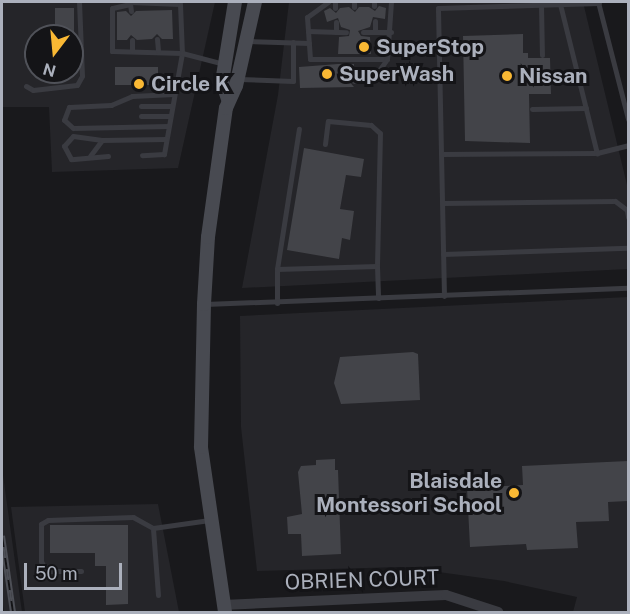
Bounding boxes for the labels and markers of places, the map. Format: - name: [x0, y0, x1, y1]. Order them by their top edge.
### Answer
- place label: SuperStop: [376, 34, 484, 60]
- marker: SuperStop: [357, 40, 371, 54]
- place label: SuperWash: [339, 61, 454, 87]
- place label: Nissan: [519, 63, 588, 89]
- marker: SuperWash: [320, 67, 334, 81]
- marker: Nissan: [500, 69, 514, 83]
- place label: Circle K: [151, 71, 230, 97]
- marker: Circle K: [132, 77, 146, 91]
- place label: Blaisdale Montessori School: [316, 468, 502, 518]
- marker: Blaisdale Montessori School: [507, 486, 521, 500]

